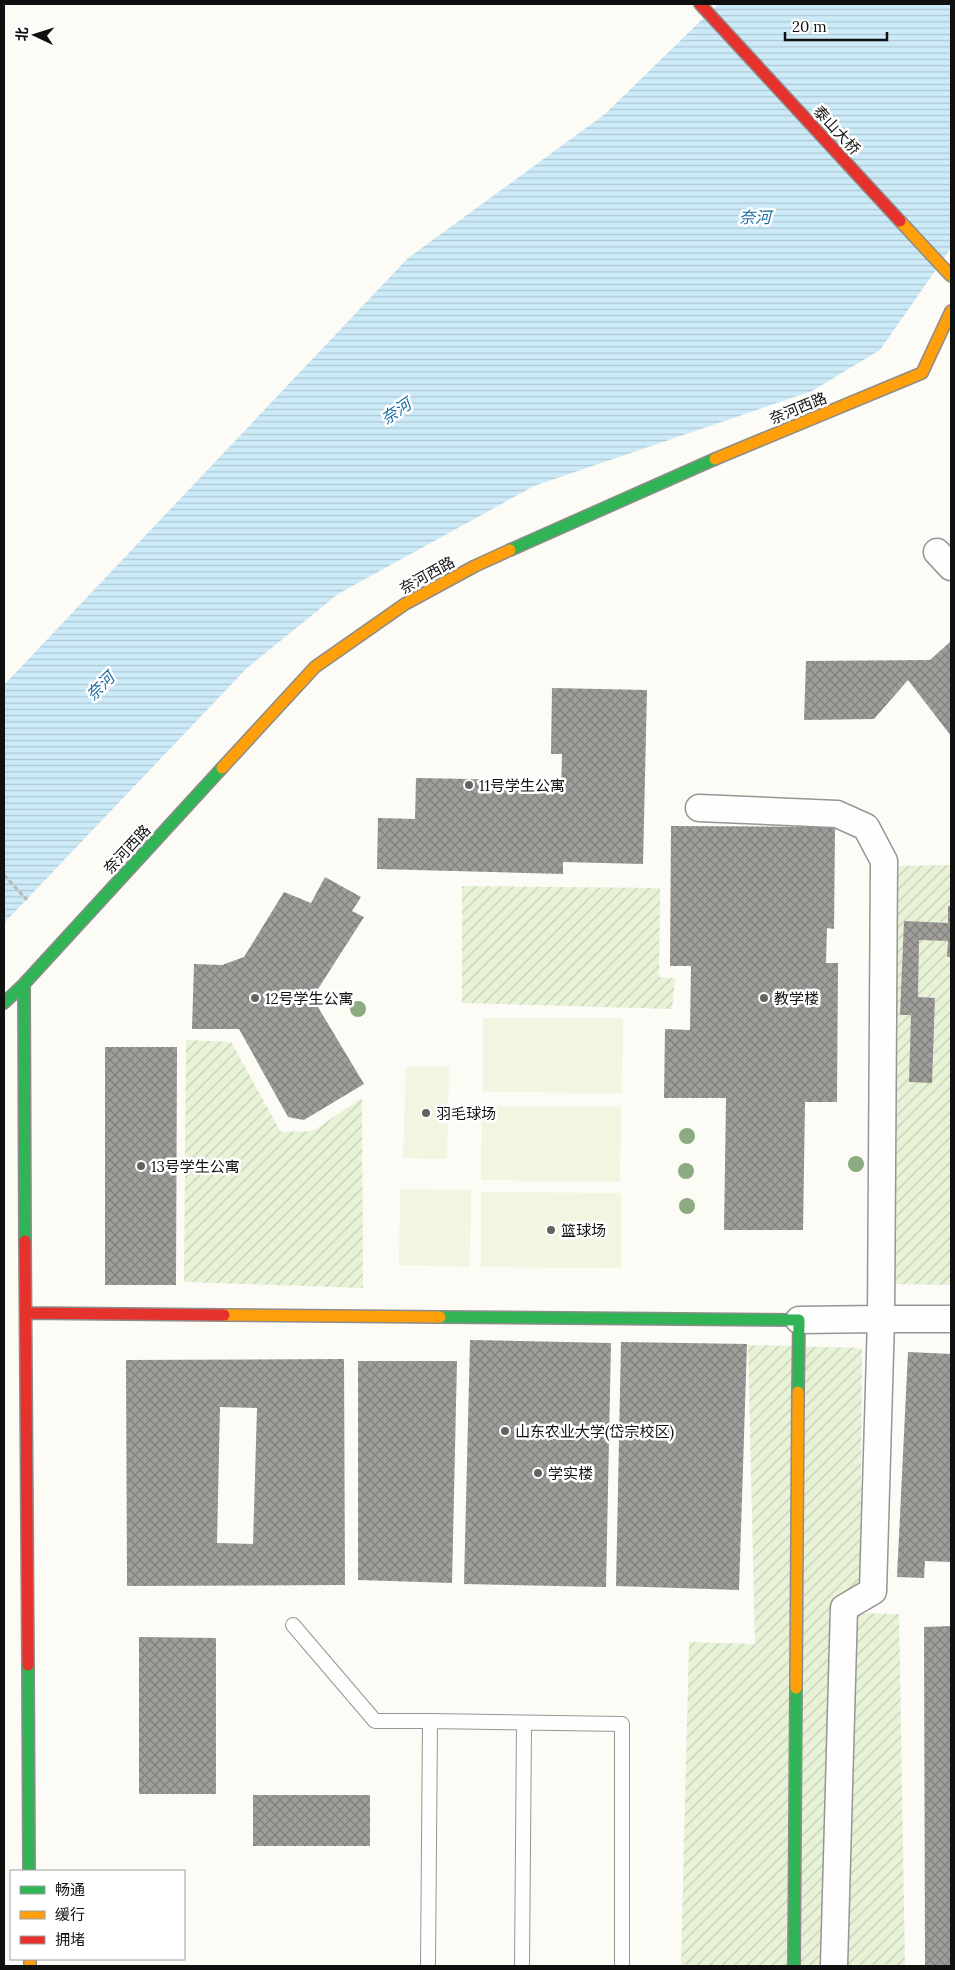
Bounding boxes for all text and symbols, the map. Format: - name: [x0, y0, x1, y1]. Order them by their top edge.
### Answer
- north arrow: [10, 10, 60, 60]
- scale bar: [785, 10, 888, 42]
- text: 20 m: [792, 17, 827, 36]
- text: 北: [13, 26, 31, 42]
- street label: 泰山大桥: [810, 102, 864, 158]
- water label: 奈河: [739, 207, 774, 227]
- street label: 奈河西路: [767, 388, 829, 428]
- water label: 奈河: [377, 392, 417, 428]
- street label: 奈河西路: [396, 552, 458, 598]
- water label: 奈河: [82, 665, 121, 704]
- place label: 11号学生公寓: [479, 776, 565, 795]
- marker: 11号学生公寓: [463, 779, 475, 791]
- street label: 奈河西路: [100, 821, 154, 877]
- place label: 12号学生公寓: [265, 989, 354, 1008]
- place label: 教学楼: [774, 989, 819, 1008]
- marker: 12号学生公寓: [249, 992, 261, 1004]
- marker: 教学楼: [758, 992, 770, 1004]
- place label: 羽毛球场: [436, 1104, 496, 1123]
- marker: 羽毛球场: [420, 1107, 432, 1119]
- place label: 13号学生公寓: [151, 1157, 240, 1176]
- marker: 13号学生公寓: [135, 1160, 147, 1172]
- place label: 篮球场: [561, 1221, 606, 1240]
- marker: 篮球场: [545, 1224, 557, 1236]
- place label: 山东农业大学(岱宗校区): [515, 1422, 675, 1442]
- marker: 山东农业大学(岱宗校区): [499, 1425, 511, 1437]
- place label: 学实楼: [548, 1464, 593, 1483]
- marker: 学实楼: [532, 1467, 544, 1479]
- legend: [10, 1870, 185, 1960]
- text: 畅通: [55, 1880, 85, 1899]
- text: 缓行: [55, 1905, 85, 1924]
- text: 拥堵: [55, 1930, 85, 1949]

